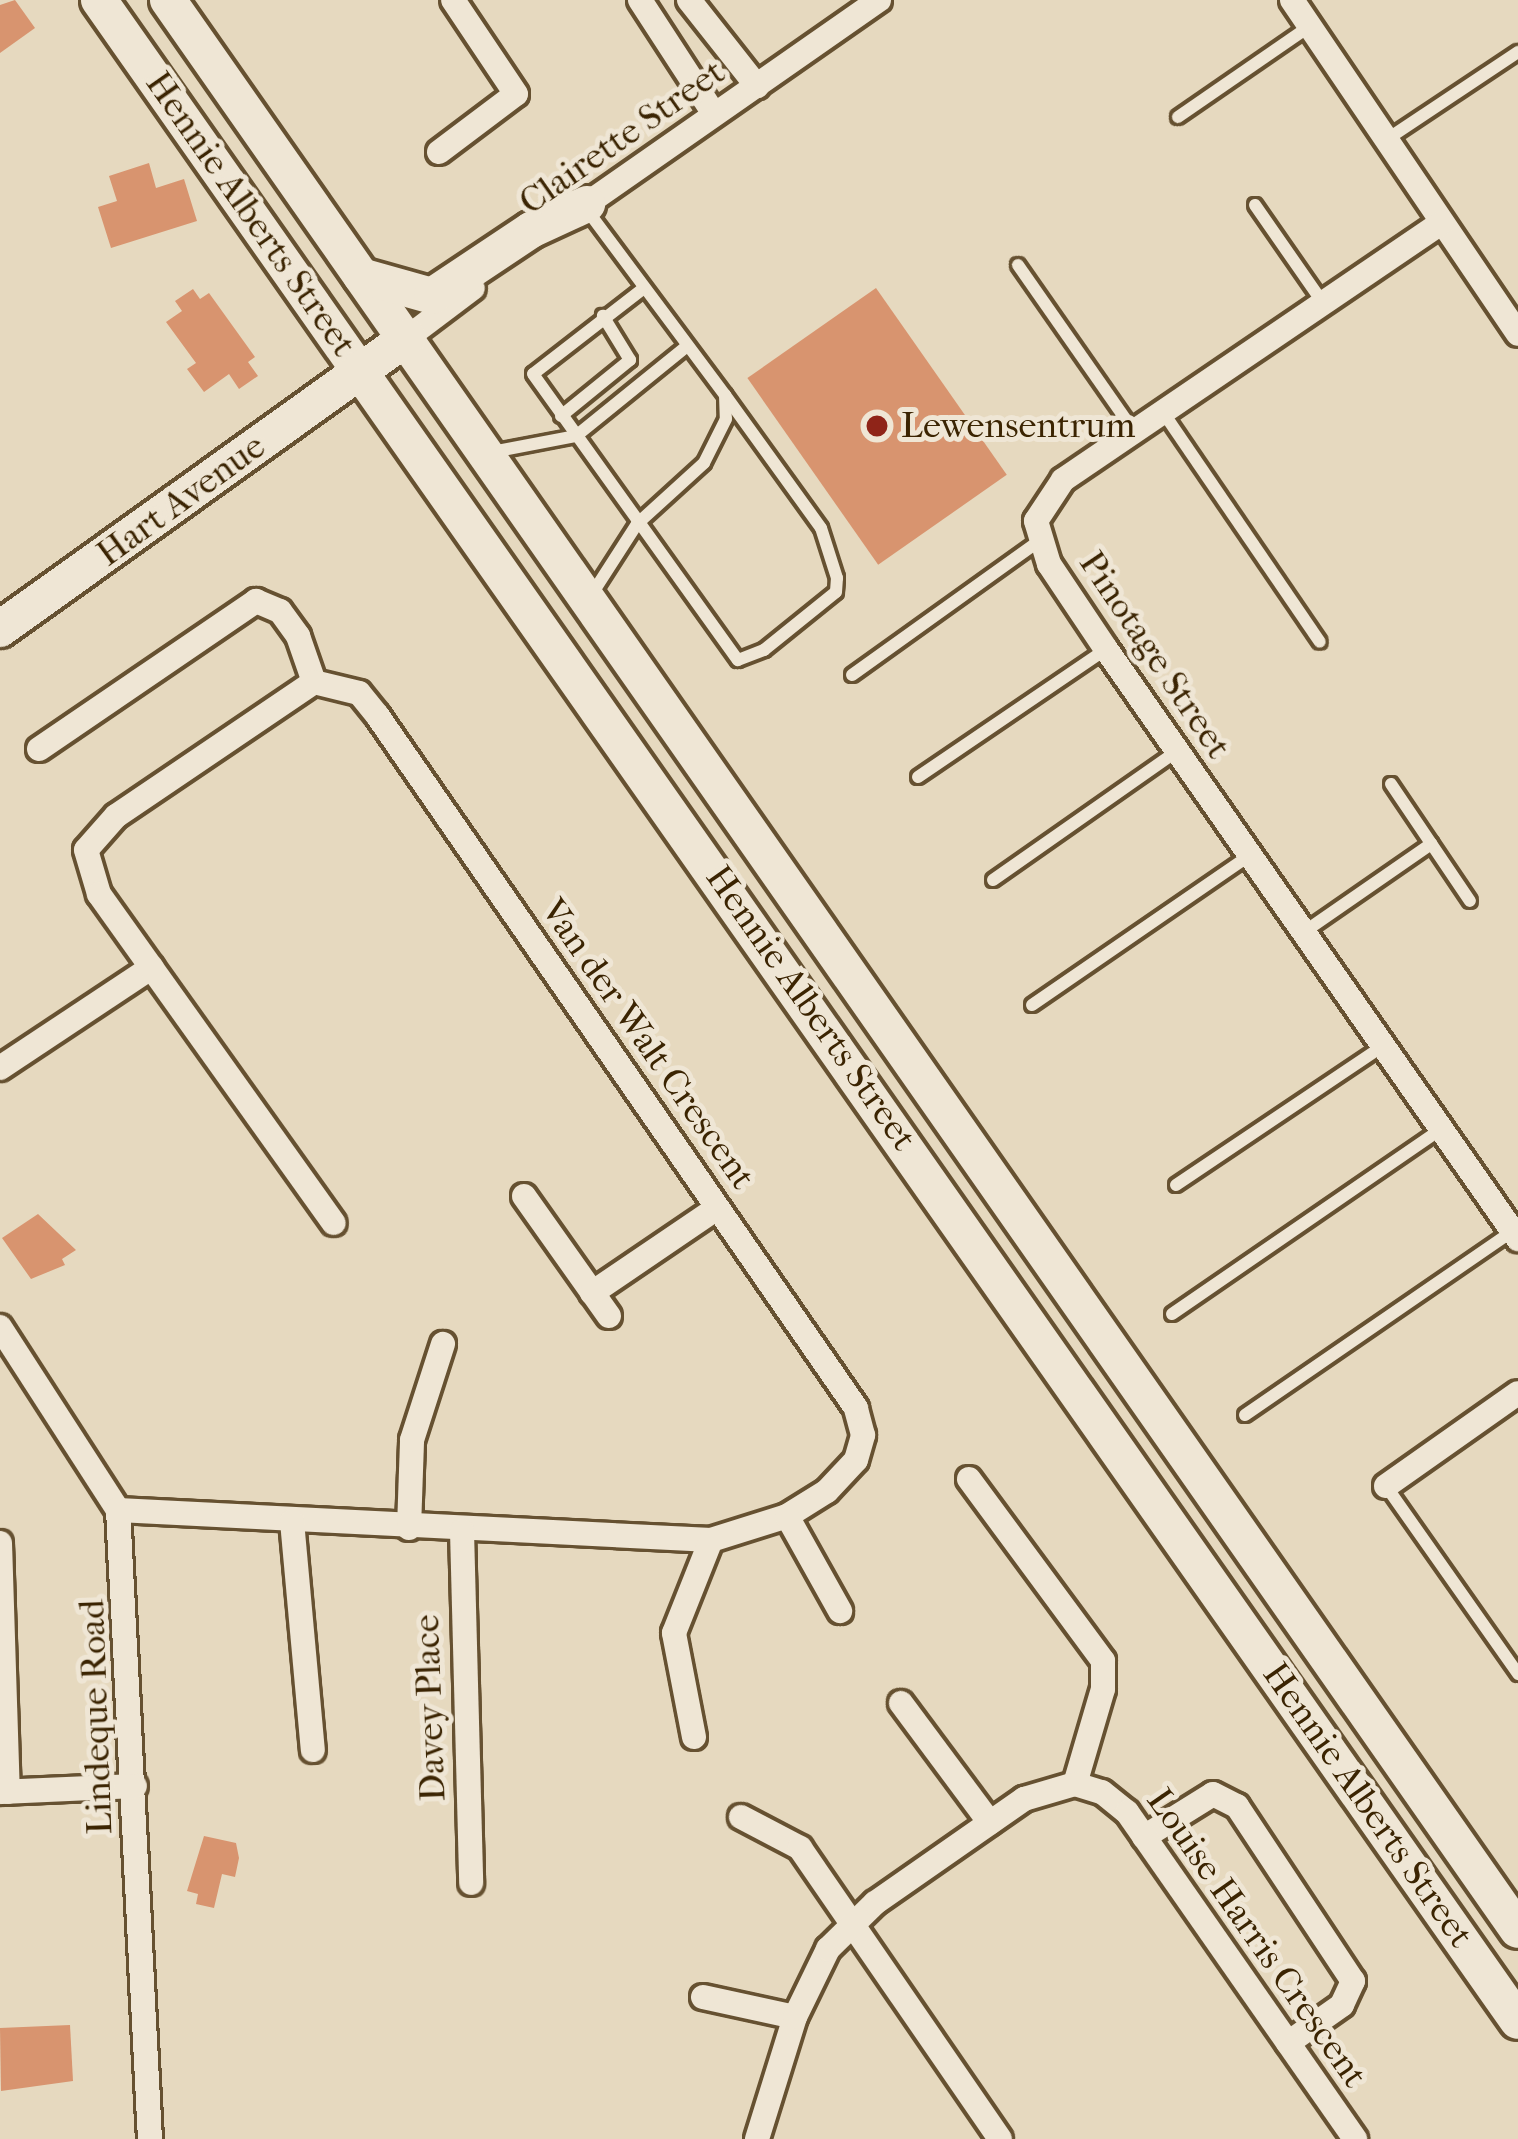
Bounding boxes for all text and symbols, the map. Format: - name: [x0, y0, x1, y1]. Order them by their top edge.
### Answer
- street label: Clairette Street: [511, 50, 733, 224]
- street label: Hennie Alberts Street: [136, 63, 366, 365]
- place label: Lewensentrum: [901, 404, 1135, 448]
- marker: Lewensentrum: [864, 413, 890, 439]
- street label: Hart Avenue: [88, 425, 274, 575]
- street label: Pinotage Street: [1070, 543, 1240, 767]
- street label: Hennie Alberts Street: [696, 857, 926, 1159]
- street label: Van der Walt Crescent: [532, 891, 764, 1197]
- street label: Lindeque Road: [70, 1599, 122, 1835]
- street label: Davey Place: [405, 1614, 455, 1802]
- street label: Hennie Alberts Street: [1253, 1654, 1483, 1956]
- street label: Louise Harris Crescent: [1138, 1780, 1376, 2096]

